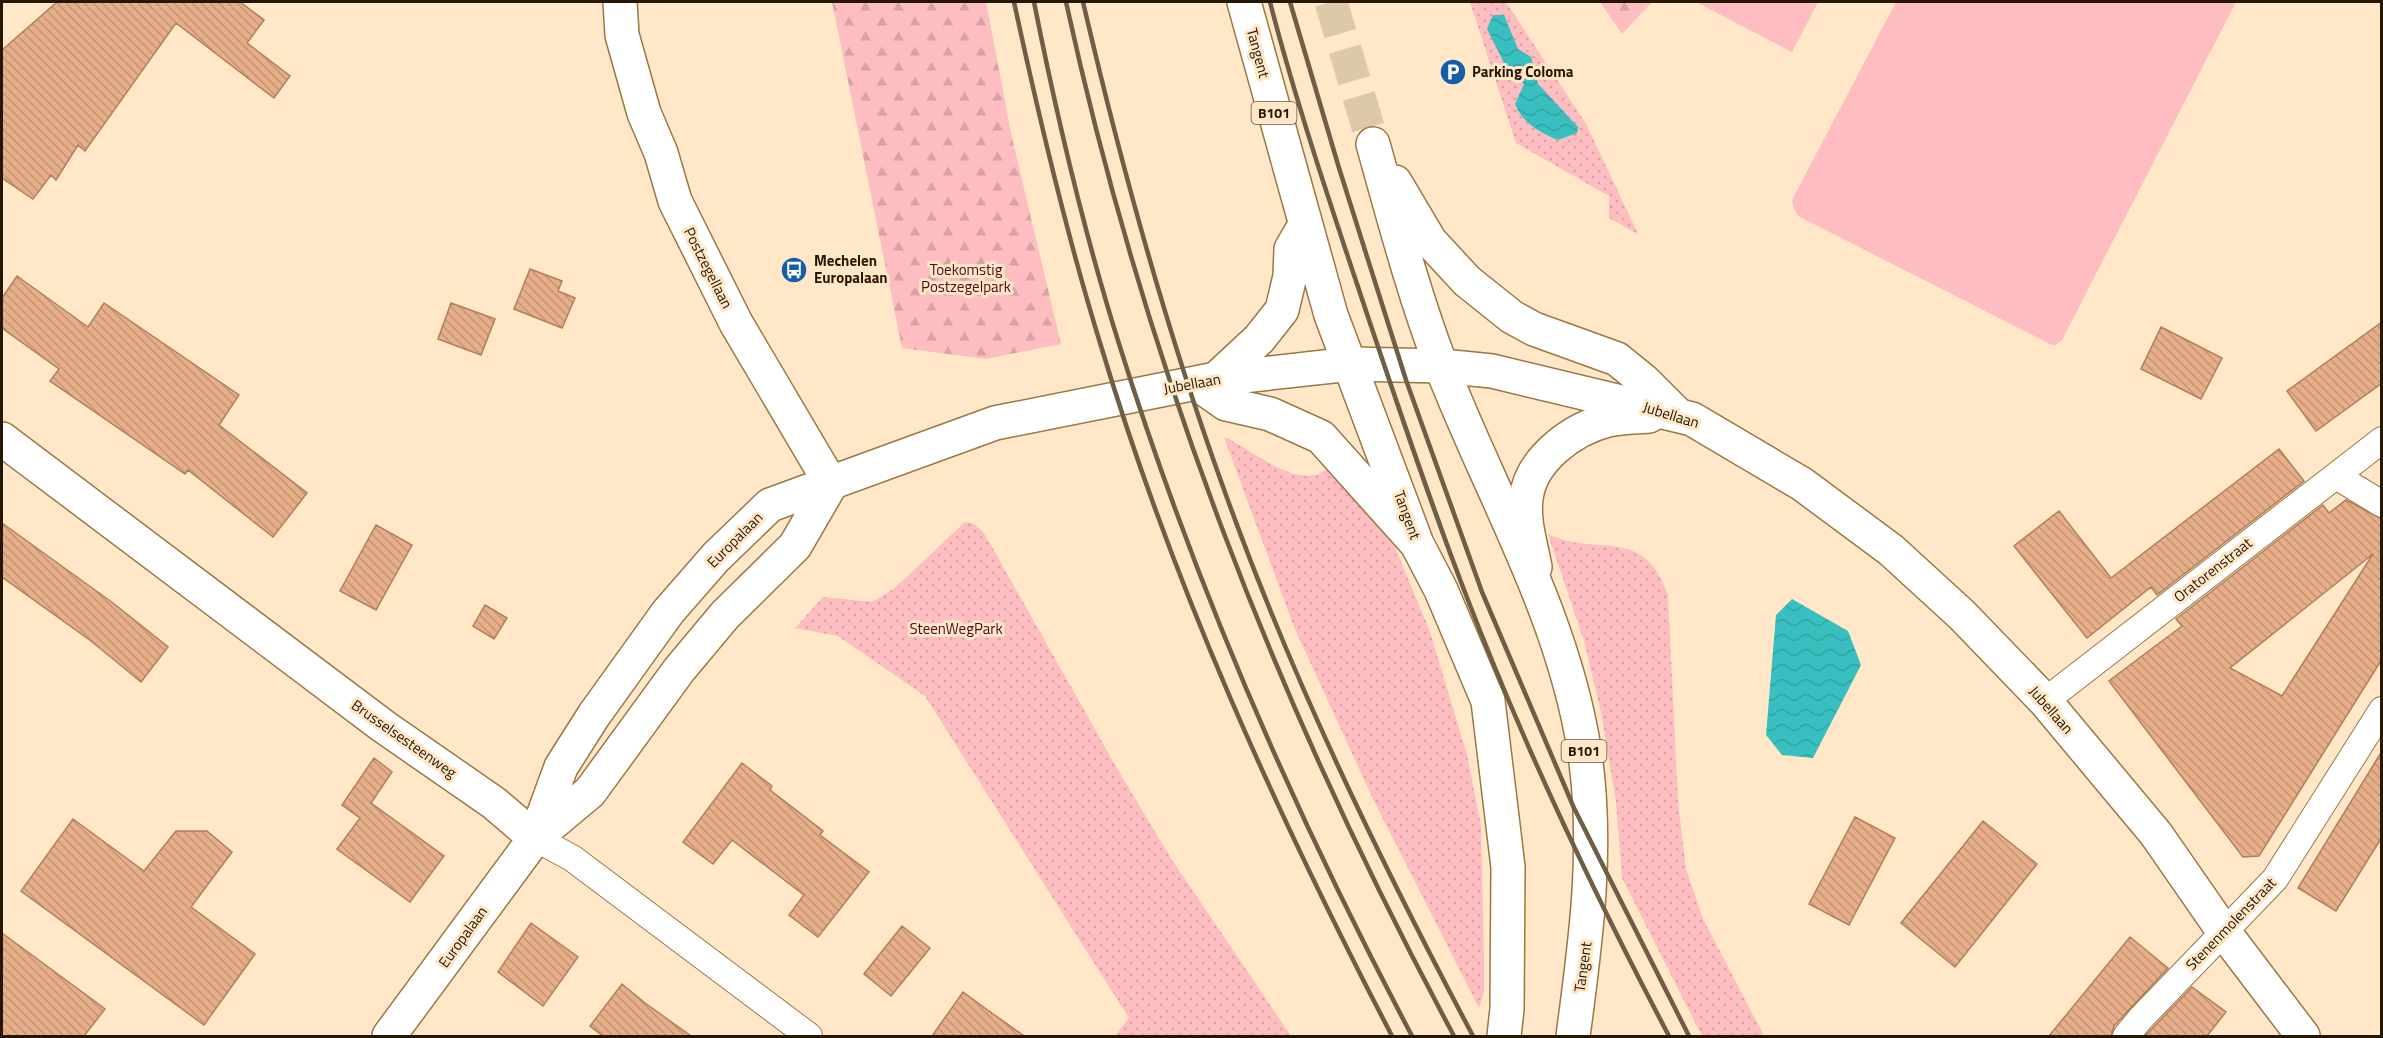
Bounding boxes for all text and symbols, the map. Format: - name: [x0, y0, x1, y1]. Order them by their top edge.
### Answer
- street label: Tangent: [1241, 25, 1276, 81]
- parking icon: Parking Coloma: [1438, 57, 1468, 87]
- place label: Parking Coloma: [1472, 60, 1574, 83]
- road number: B101: [1252, 102, 1296, 124]
- street label: Postzegellaan: [678, 223, 739, 312]
- place label: Mechelen Europalaan: [814, 249, 888, 289]
- bus stop icon: Mechelen Europalaan: [779, 255, 809, 285]
- park label: Toekomstig Postzegelpark: [921, 258, 1011, 298]
- street label: Jubellaan: [1161, 367, 1222, 400]
- street label: Jubellaan: [1640, 395, 1702, 434]
- street label: Tangent: [1388, 487, 1427, 543]
- street label: Europalaan: [701, 506, 768, 573]
- street label: Oratorenstraat: [2169, 531, 2257, 608]
- park label: SteenWegPark: [909, 617, 1003, 640]
- street label: Jubellaan: [2024, 680, 2079, 739]
- street label: Brusselsesteenweg: [347, 694, 462, 784]
- road number: B101: [1562, 740, 1606, 762]
- street label: Stenenmolenstraat: [2180, 871, 2282, 975]
- street label: Europalaan: [432, 901, 493, 972]
- street label: Tangent: [1568, 940, 1598, 994]

